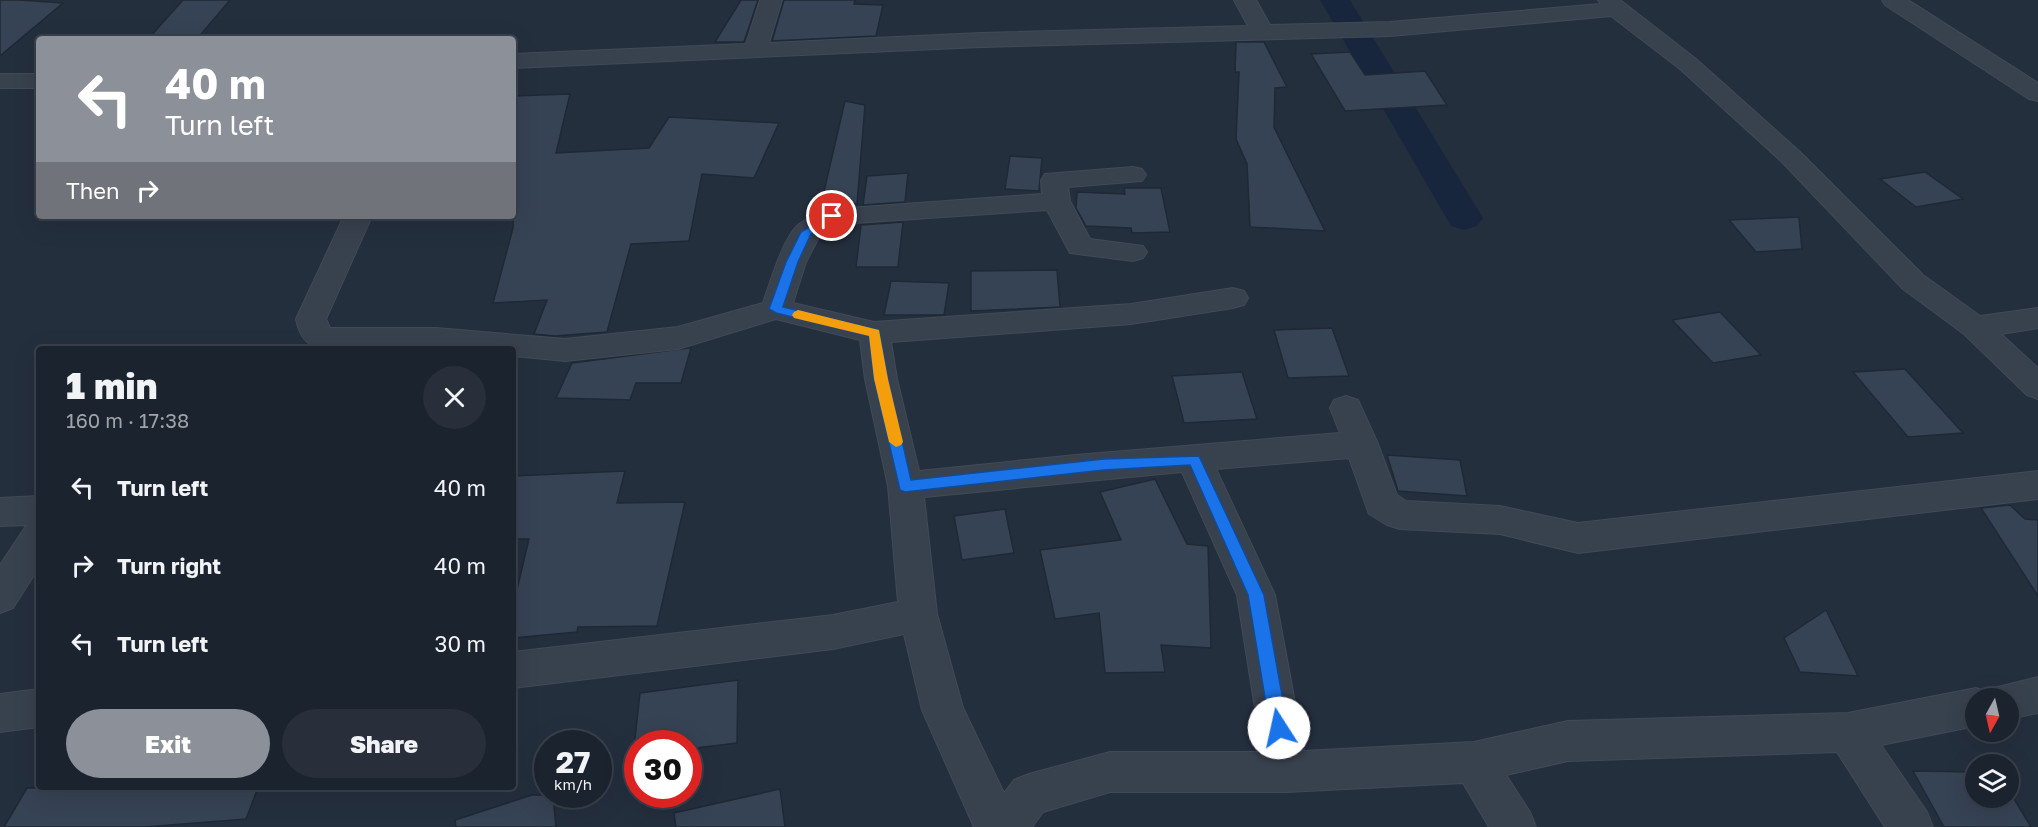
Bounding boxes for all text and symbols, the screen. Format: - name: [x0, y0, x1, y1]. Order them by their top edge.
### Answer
- text: 40 m: [165, 58, 266, 108]
- icon: left: [66, 60, 144, 138]
- text: Turn left: [165, 109, 274, 141]
- icon: right: [131, 174, 164, 207]
- text: Then: [66, 177, 119, 204]
- pin: [806, 190, 857, 241]
- icon: arrive: [815, 199, 848, 232]
- text: 1 min: [66, 364, 157, 407]
- button: close: [423, 366, 486, 429]
- text: 160 m · 17:38: [66, 408, 189, 432]
- icon: left: [66, 471, 99, 504]
- text: Turn left: [117, 474, 208, 501]
- text: 40 m: [434, 474, 486, 501]
- icon: right: [66, 549, 99, 582]
- text: Turn right: [117, 552, 221, 579]
- text: 40 m: [434, 552, 486, 579]
- icon: left: [66, 627, 99, 660]
- text: Turn left: [117, 630, 208, 657]
- text: 30 m: [435, 630, 486, 657]
- north arrow: [1965, 688, 2019, 742]
- map controls: [1965, 688, 2019, 808]
- position arrow: [1247, 696, 1311, 760]
- button: Exit: [66, 709, 270, 778]
- button: Share: [282, 709, 486, 778]
- speed limit sign: 30: [624, 730, 702, 808]
- text: 27: [556, 744, 590, 780]
- button: layers: [1965, 754, 2019, 808]
- text: km/h: [554, 775, 592, 793]

